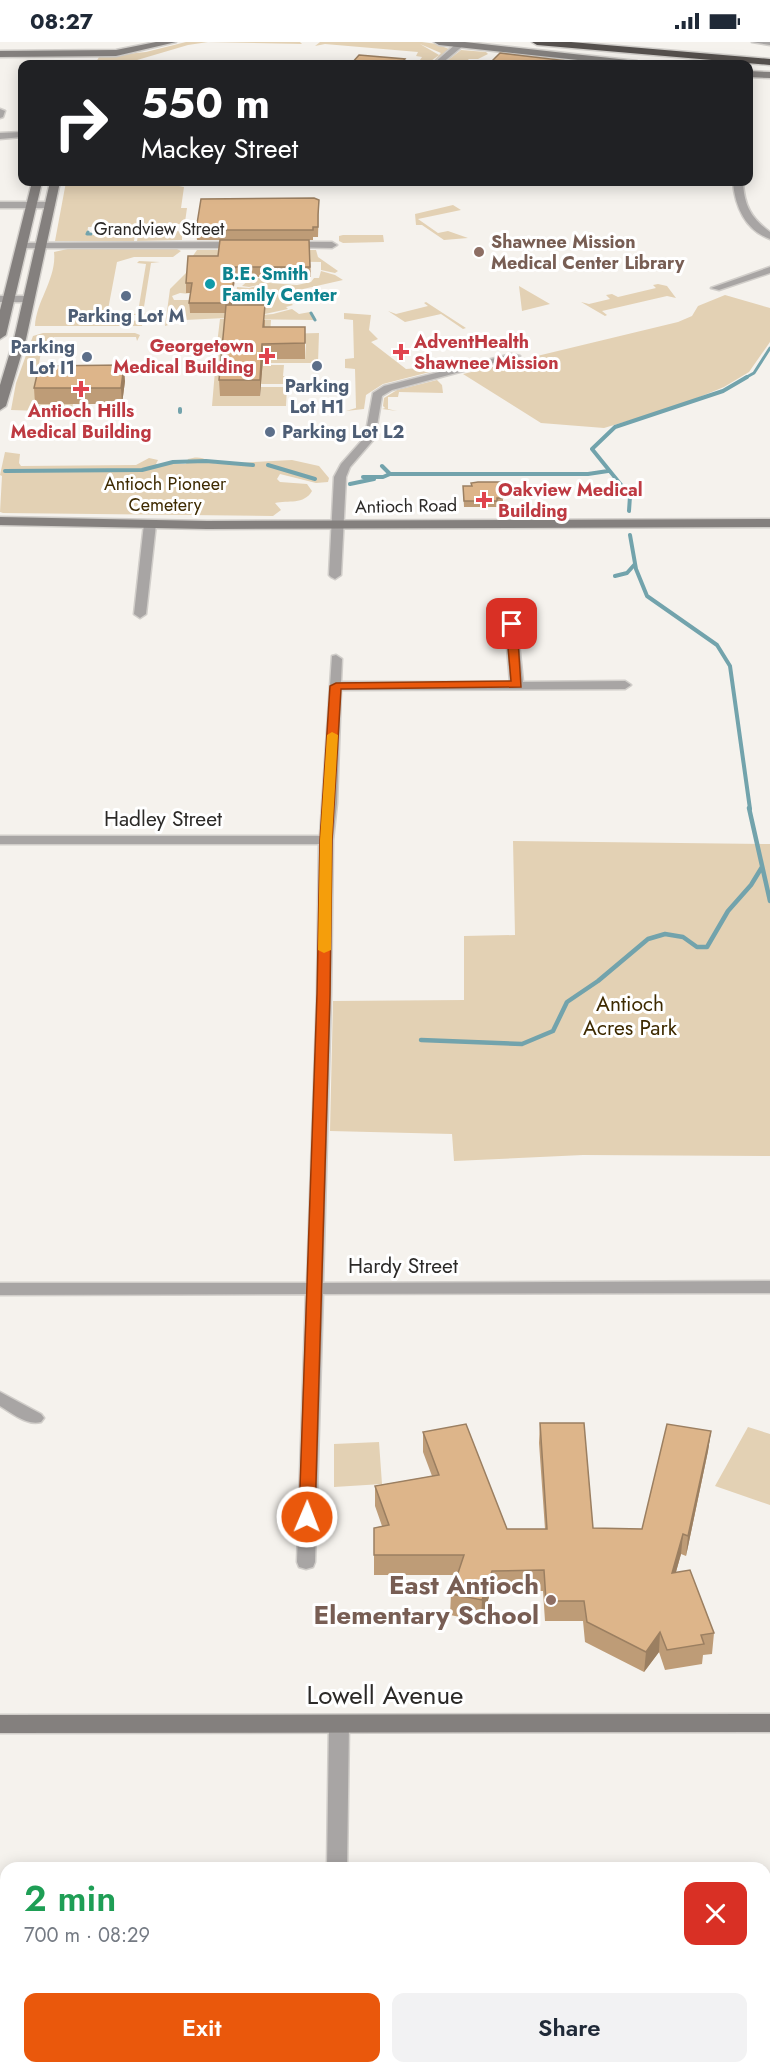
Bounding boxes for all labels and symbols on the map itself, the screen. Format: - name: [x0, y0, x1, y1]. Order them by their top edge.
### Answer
- street label: Grandview Street: [94, 216, 225, 242]
- place label: Shawnee Mission Medical Center Library: [491, 229, 685, 276]
- marker: Shawnee Mission Medical Center Library: [472, 245, 486, 259]
- place label: B.E. Smith Family Center: [222, 261, 338, 308]
- marker: B.E. Smith Family Center: [203, 277, 217, 291]
- marker: Parking Lot M: [119, 289, 133, 303]
- place label: Parking Lot M: [67, 303, 185, 329]
- place label: AdventHealth Shawnee Mission: [413, 329, 559, 376]
- place label: Georgetown Medical Building: [113, 333, 254, 380]
- place label: Parking Lot I1: [11, 334, 75, 381]
- marker: AdventHealth Shawnee Mission: [392, 343, 410, 361]
- marker: Georgetown Medical Building: [258, 347, 276, 365]
- marker: Parking Lot I1: [80, 350, 94, 364]
- marker: Parking Lot H1: [310, 359, 324, 373]
- place label: Parking Lot H1: [285, 373, 349, 420]
- marker: Antioch Hills Medical Building: [72, 380, 90, 398]
- place label: Antioch Hills Medical Building: [11, 398, 151, 445]
- place label: Parking Lot L2: [282, 419, 405, 445]
- marker: Parking Lot L2: [263, 425, 277, 439]
- park label: Antioch Pioneer Cemetery: [104, 471, 227, 518]
- place label: Oakview Medical Building: [498, 477, 643, 524]
- marker: Oakview Medical Building: [475, 491, 493, 509]
- street label: Antioch Road: [355, 492, 457, 520]
- pin: [486, 598, 537, 649]
- street label: Hadley Street: [104, 804, 222, 834]
- park label: Antioch Acres Park: [583, 989, 678, 1043]
- street label: Hardy Street: [348, 1251, 458, 1281]
- position arrow: [275, 1485, 339, 1549]
- place label: East Antioch Elementary School: [314, 1566, 539, 1634]
- marker: East Antioch Elementary School: [544, 1593, 558, 1607]
- street label: Lowell Avenue: [307, 1676, 463, 1714]

